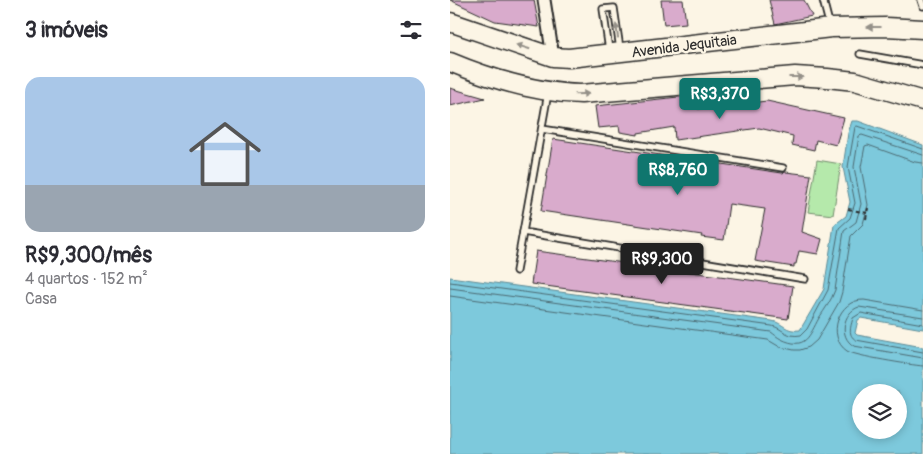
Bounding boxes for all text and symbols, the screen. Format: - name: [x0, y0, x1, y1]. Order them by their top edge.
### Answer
- icon: filters: [397, 16, 425, 44]
- text: 3 imóveis: [25, 17, 108, 44]
- one-way arrow: [613, 22, 621, 38]
- one-way arrow: [866, 23, 882, 31]
- street label: Avenida Jequitaia: [630, 31, 738, 62]
- one-way arrow: [515, 43, 530, 51]
- one-way arrow: [788, 73, 804, 81]
- pin: R$3,370: [674, 78, 766, 120]
- text: R$3,370: [690, 84, 750, 104]
- one-way arrow: [574, 89, 590, 97]
- icon: home: [180, 109, 270, 199]
- pin: R$8,760: [632, 154, 724, 196]
- text: R$8,760: [649, 160, 707, 180]
- text: R$9,300/mês: [25, 242, 152, 269]
- pin: R$9,300: [616, 242, 708, 285]
- text: R$9,300: [631, 249, 693, 269]
- text: 4 quartos · 152 m²: [25, 269, 148, 289]
- text: Casa: [25, 289, 57, 309]
- map controls: [852, 384, 907, 439]
- button: layers: [852, 384, 907, 439]

